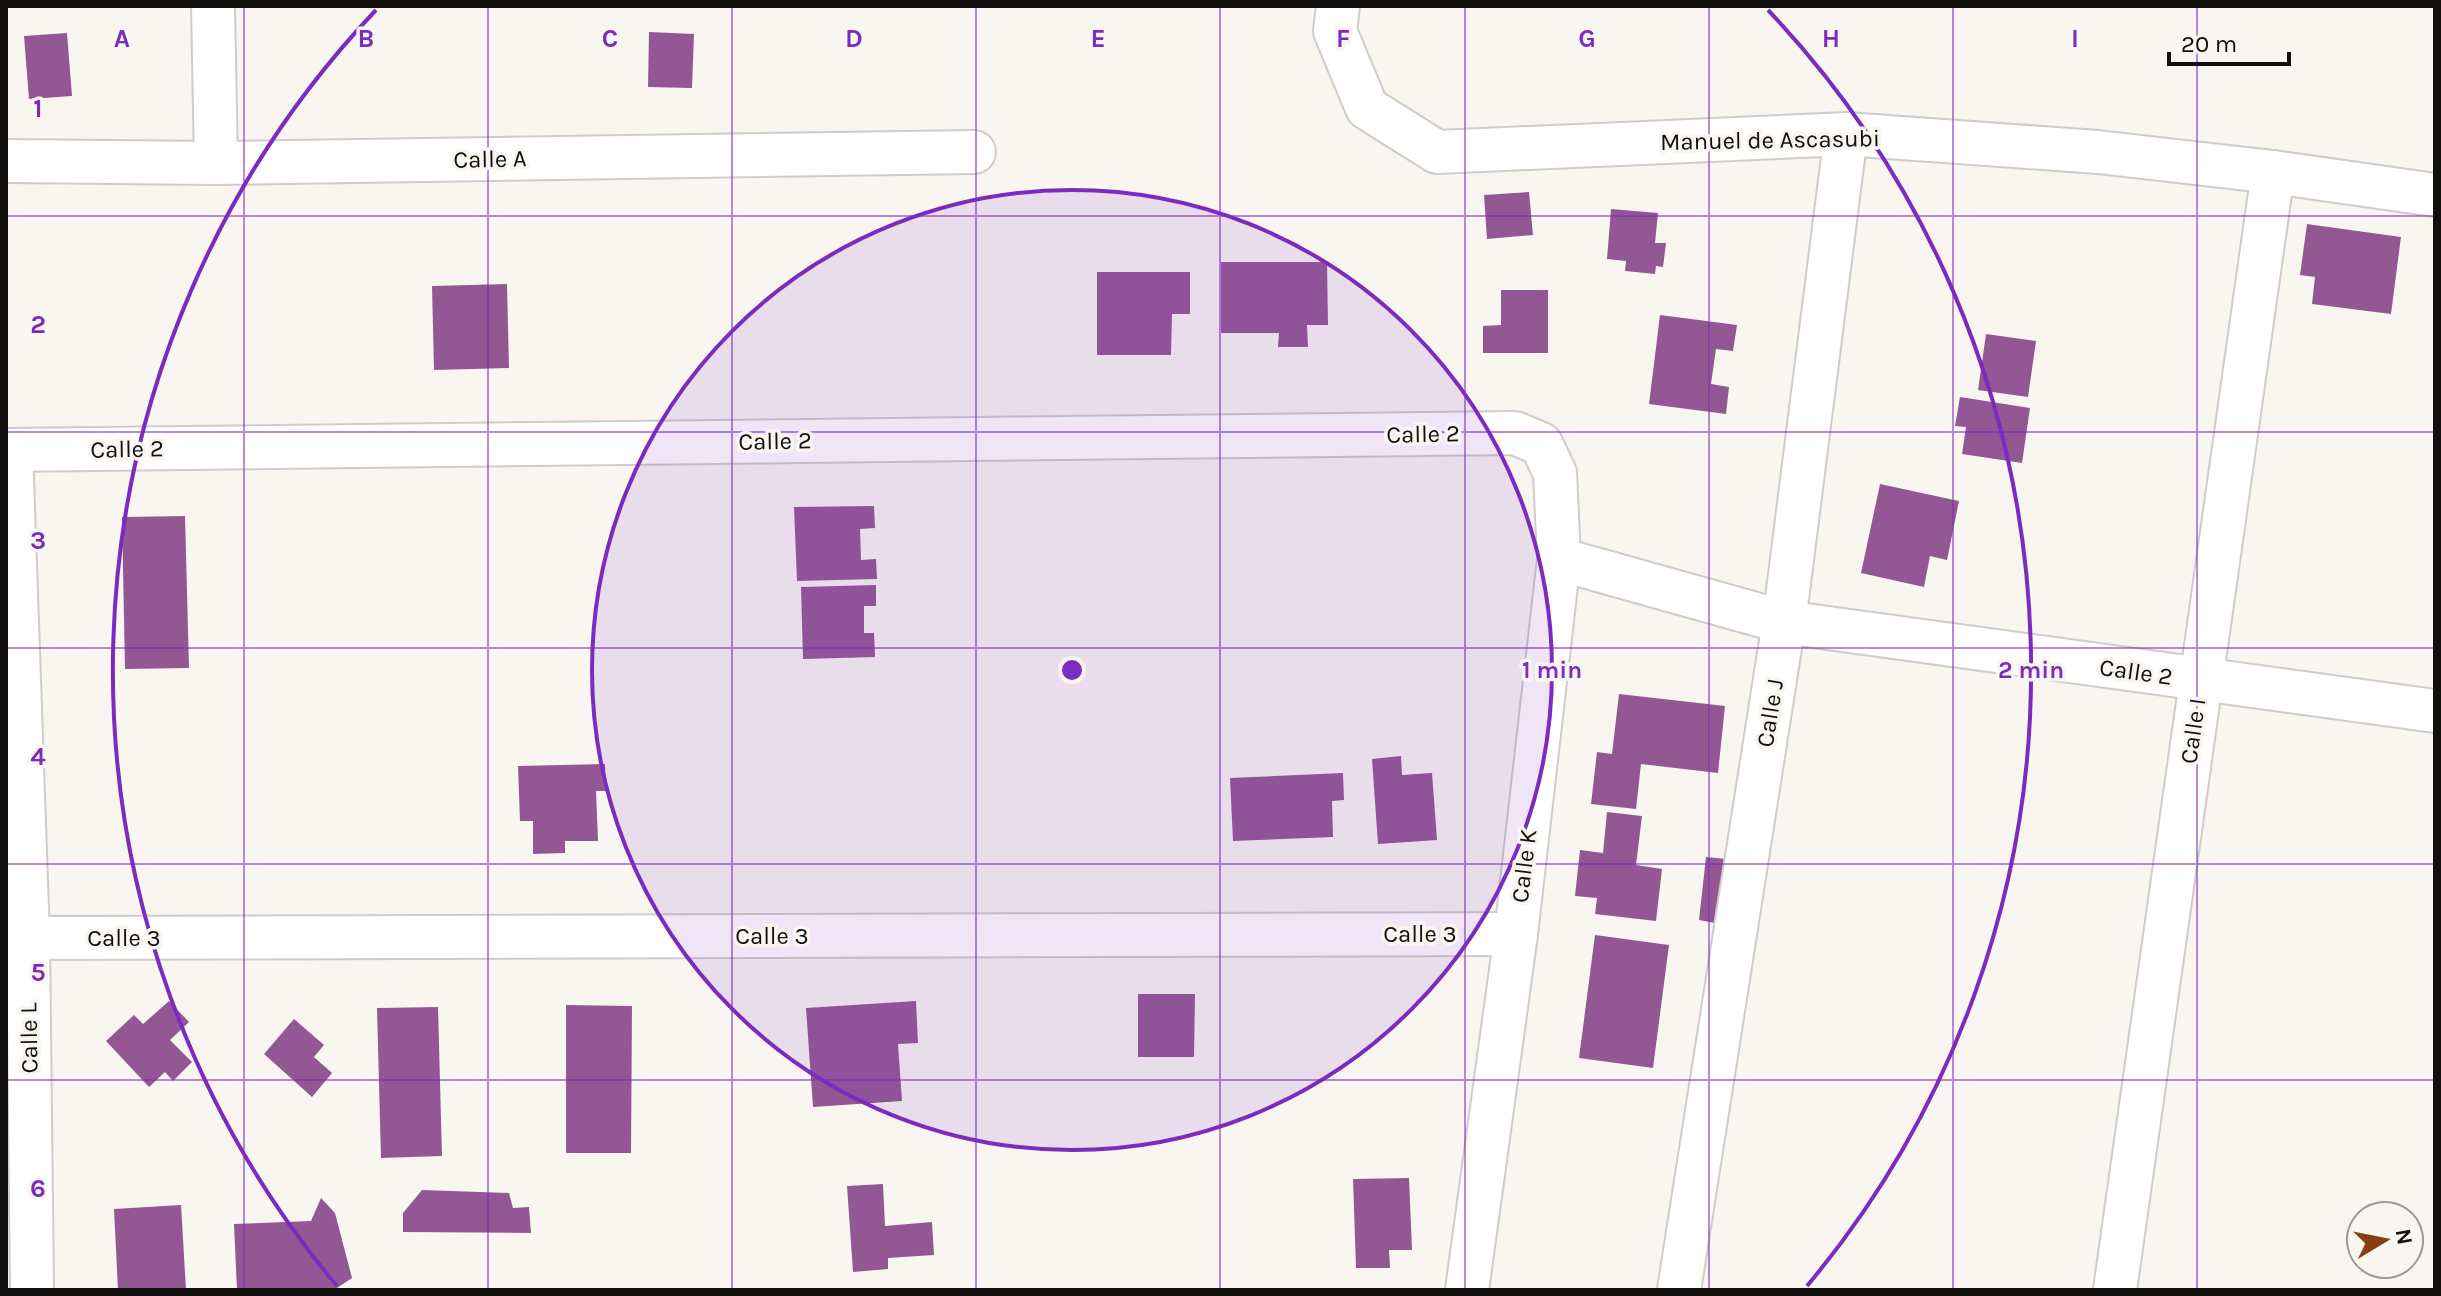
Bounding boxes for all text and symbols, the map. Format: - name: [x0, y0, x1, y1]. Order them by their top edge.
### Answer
- scale bar: [2169, 16, 2289, 66]
- text: A: [114, 23, 130, 54]
- text: B: [358, 23, 374, 54]
- text: C: [602, 23, 618, 54]
- text: D: [845, 23, 863, 54]
- text: E: [1090, 23, 1106, 54]
- text: F: [1336, 23, 1350, 54]
- text: G: [1578, 23, 1596, 54]
- text: H: [1822, 23, 1840, 54]
- text: I: [2071, 23, 2079, 54]
- text: 20 m: [2181, 30, 2237, 58]
- text: 1: [33, 93, 43, 124]
- street label: Manuel de Ascasubi: [1660, 124, 1880, 156]
- street label: Calle A: [453, 144, 527, 174]
- text: 2: [30, 309, 46, 340]
- street label: Calle 2: [1386, 419, 1460, 449]
- street label: Calle 2: [738, 426, 812, 456]
- street label: Calle 2: [90, 434, 164, 464]
- text: 3: [30, 525, 46, 556]
- street label: Calle 2: [2098, 653, 2174, 691]
- centre of rings: [1058, 656, 1086, 684]
- text: 1 min: [1522, 656, 1582, 684]
- text: 2 min: [1998, 656, 2064, 684]
- street label: Calle J: [1751, 677, 1789, 749]
- street label: Calle I: [2175, 696, 2211, 766]
- text: 4: [30, 741, 46, 772]
- street label: Calle K: [1506, 827, 1542, 904]
- street label: Calle 3: [1383, 920, 1457, 948]
- street label: Calle 3: [735, 922, 809, 950]
- street label: Calle 3: [87, 924, 161, 952]
- text: 5: [30, 957, 46, 988]
- street label: Calle L: [14, 1002, 44, 1074]
- text: 6: [30, 1173, 46, 1204]
- north arrow: [2345, 1200, 2425, 1280]
- text: N: [2390, 1227, 2418, 1247]

